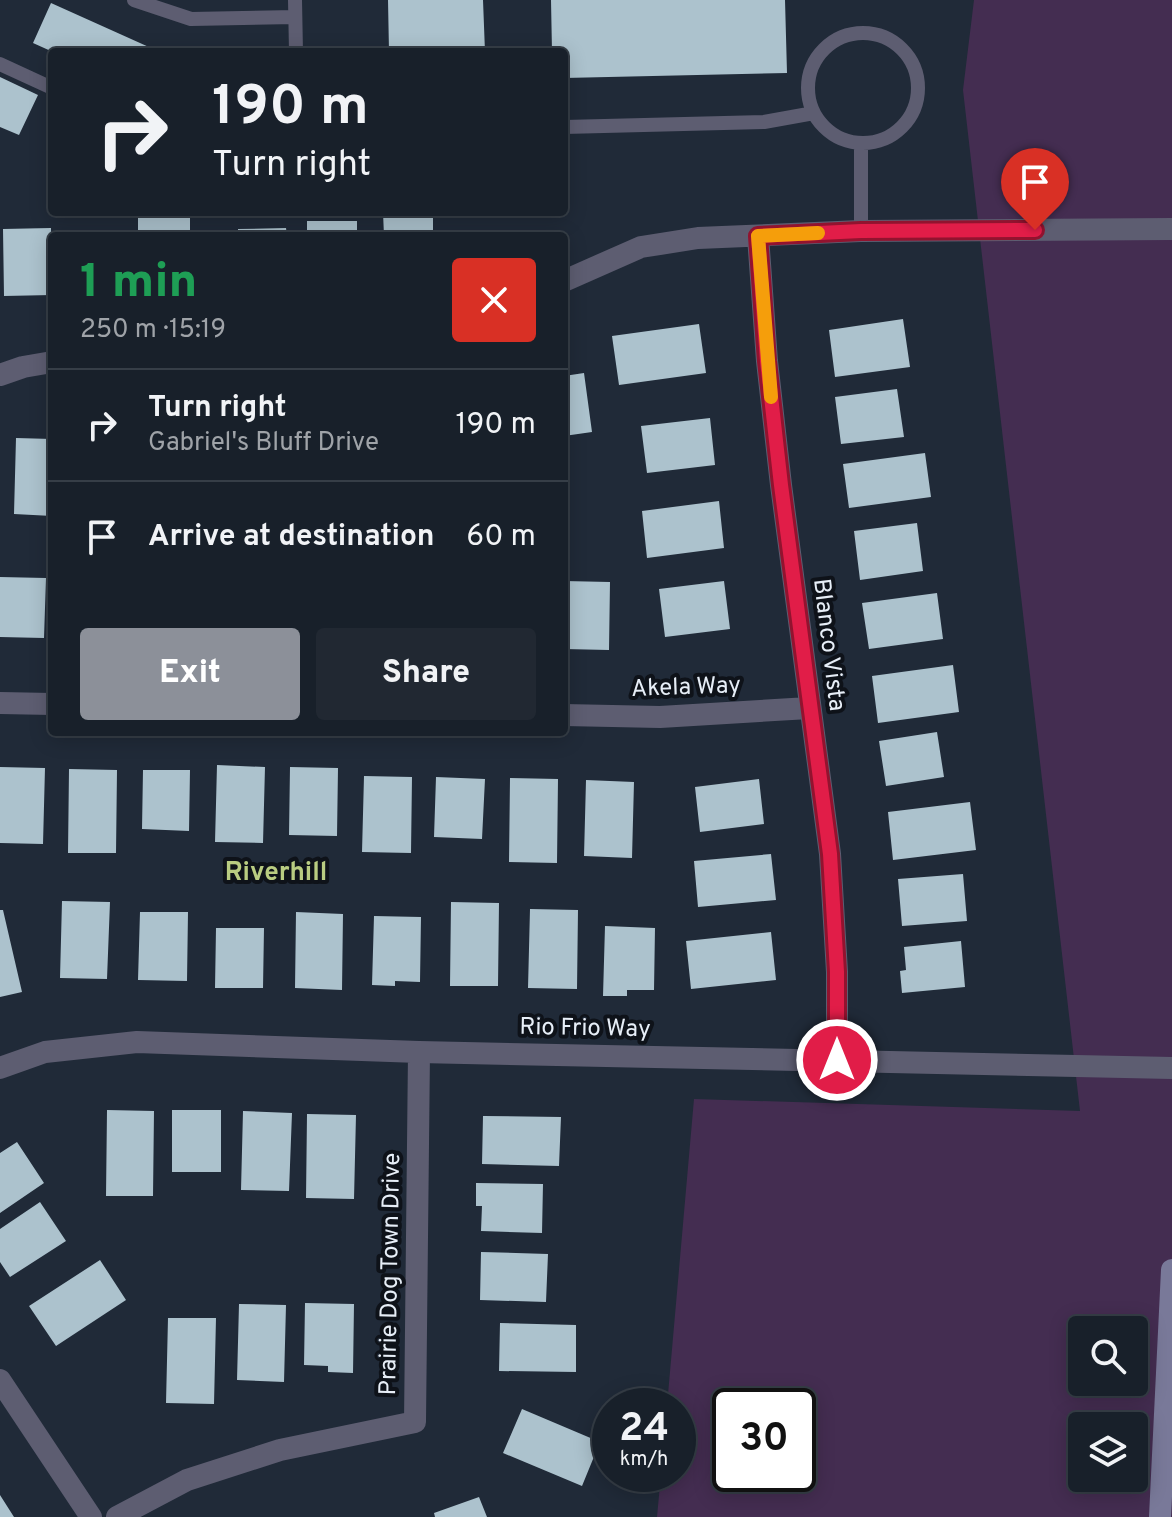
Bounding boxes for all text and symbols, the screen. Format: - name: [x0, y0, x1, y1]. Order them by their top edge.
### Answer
- text: 190 m: [212, 74, 369, 144]
- icon: right: [80, 80, 184, 184]
- text: Turn right: [212, 143, 371, 189]
- pin: [1001, 148, 1069, 230]
- icon: arrive: [1013, 160, 1057, 204]
- text: 1 min: [80, 254, 197, 314]
- button: close: [452, 258, 536, 342]
- text: 250 m · 15:19: [80, 314, 226, 347]
- text: Turn right: [148, 390, 286, 427]
- icon: right: [80, 403, 124, 447]
- text: 190 m: [455, 407, 536, 444]
- text: Gabriel's Bluff Drive: [148, 427, 379, 460]
- icon: arrive: [80, 515, 124, 559]
- text: Arrive at destination: [148, 519, 434, 556]
- text: 60 m: [466, 519, 536, 556]
- street label: Blanco Vista: [805, 577, 851, 713]
- button: Exit: [80, 628, 300, 720]
- button: Share: [316, 628, 536, 720]
- street label: Akela Way: [630, 671, 742, 705]
- district label: Riverhill: [225, 857, 327, 890]
- street label: Rio Frio Way: [519, 1013, 651, 1045]
- position arrow: [795, 1018, 879, 1102]
- street label: Prairie Dog Town Drive: [374, 1152, 408, 1396]
- map controls: [1068, 1316, 1148, 1492]
- button: search: [1068, 1316, 1148, 1396]
- speed limit sign: 30: [712, 1388, 816, 1492]
- text: 24: [619, 1405, 669, 1455]
- button: layers: [1068, 1412, 1148, 1492]
- text: km/h: [620, 1447, 668, 1473]

